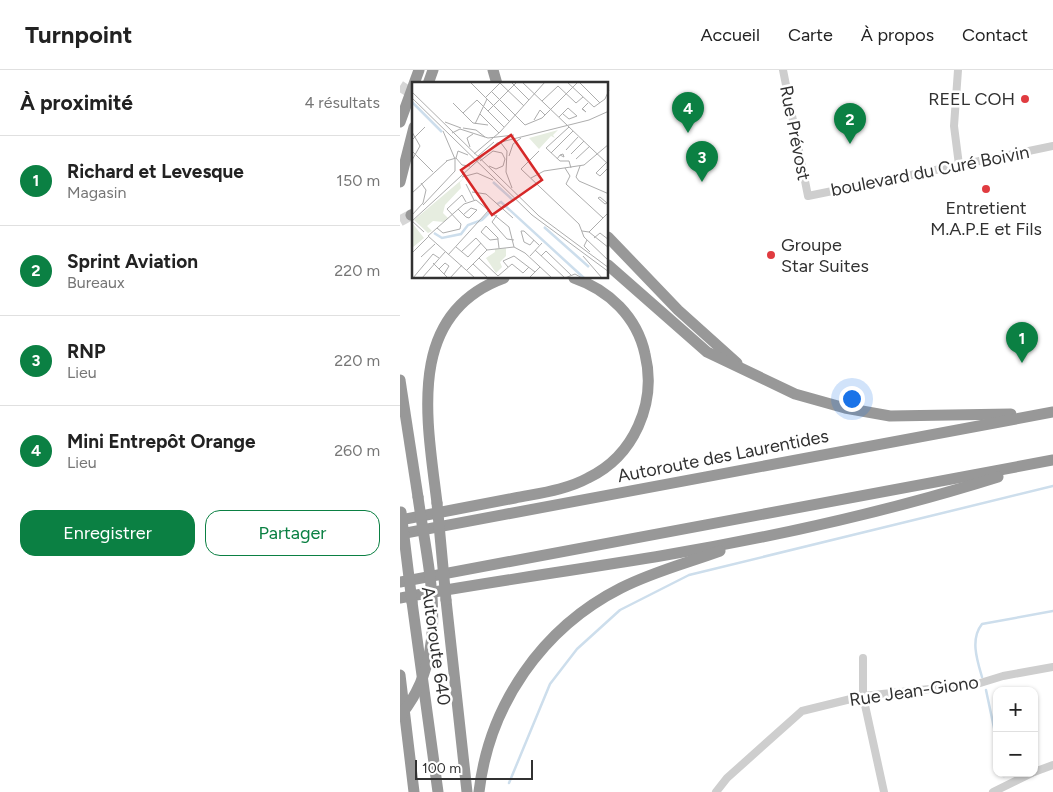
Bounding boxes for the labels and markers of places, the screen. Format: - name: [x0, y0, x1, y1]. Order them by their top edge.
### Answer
- place label: REEL COH: [928, 88, 1015, 110]
- pin: 4: [672, 92, 704, 133]
- marker: REEL COH: [1019, 93, 1031, 105]
- pin: 2: [834, 103, 866, 144]
- pin: 3: [686, 141, 718, 182]
- marker: Entretient M.A.P.E et Fils: [980, 183, 992, 195]
- place label: Entretient M.A.P.E et Fils: [930, 197, 1042, 240]
- place label: Groupe Star Suites: [781, 234, 869, 277]
- marker: Groupe Star Suites: [765, 249, 777, 261]
- pin: 1: [1006, 322, 1038, 363]

